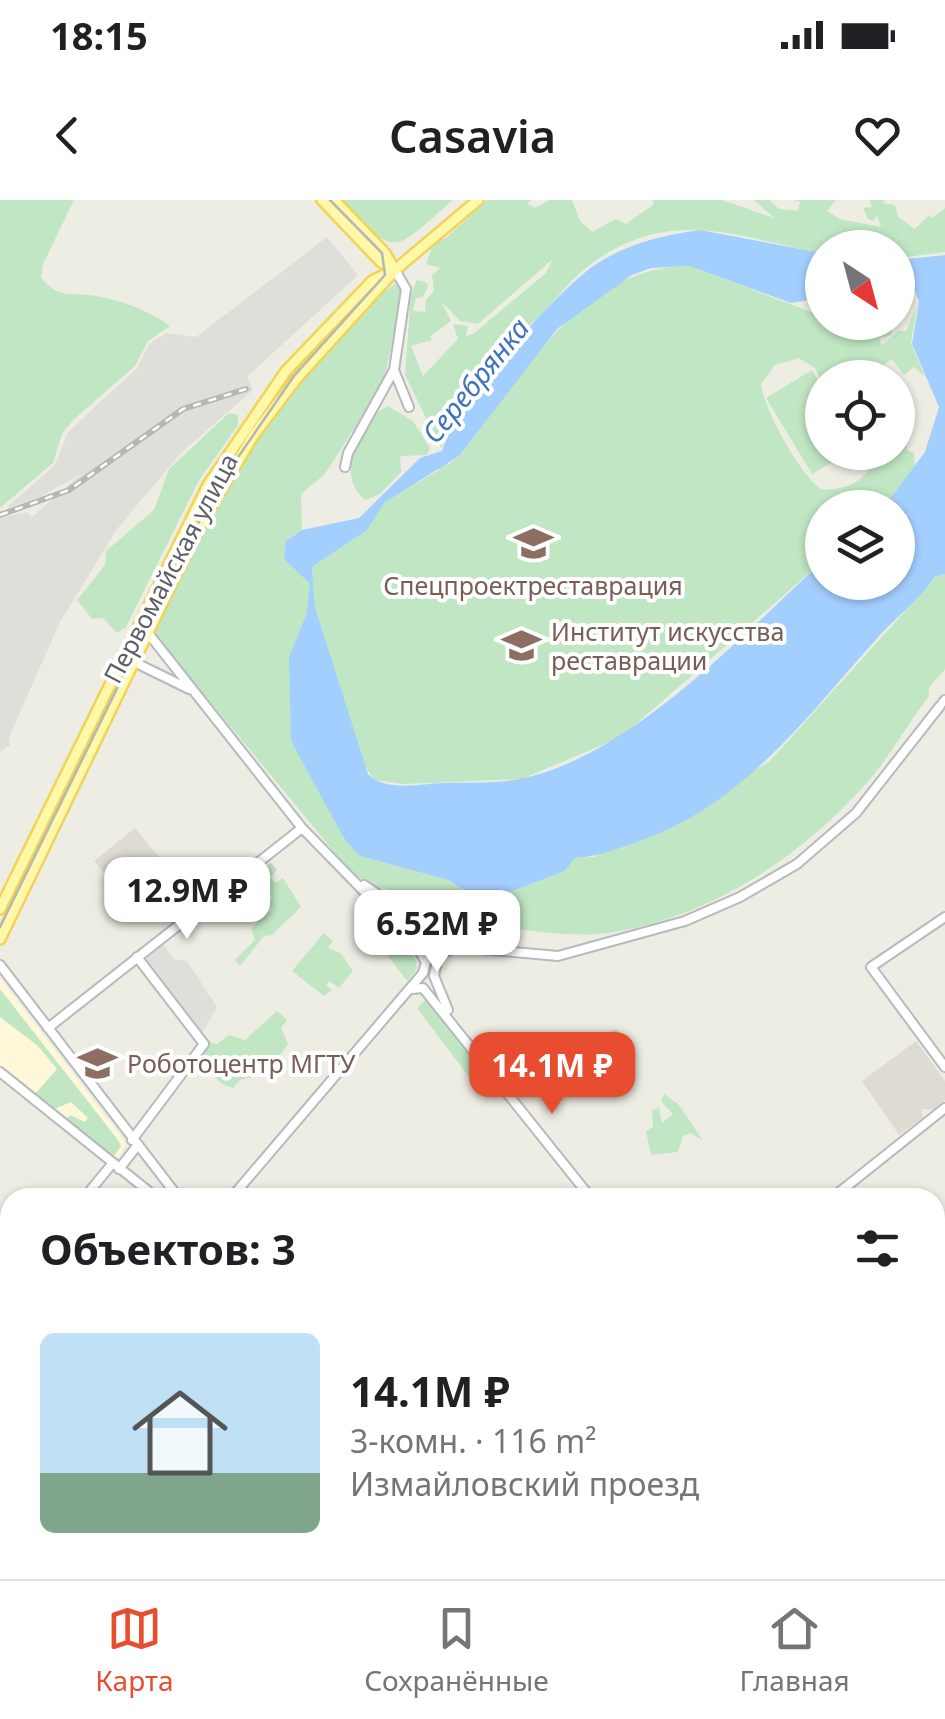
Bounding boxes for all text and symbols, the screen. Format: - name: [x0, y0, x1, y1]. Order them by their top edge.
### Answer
- text: 18:15: [50, 9, 148, 61]
- text: Casavia: [389, 105, 556, 166]
- icon: back: [40, 108, 95, 163]
- icon: heart: [850, 108, 905, 163]
- north arrow: [805, 230, 915, 340]
- map controls: [805, 230, 915, 600]
- water label: Серебрянка: [413, 309, 537, 450]
- button: locate: [805, 360, 915, 470]
- street label: Первомайская улица: [95, 447, 245, 689]
- button: layers: [805, 490, 915, 600]
- school or university icon: Спецпроектреставрация: [512, 523, 554, 565]
- place label: Спецпроектреставрация: [383, 568, 683, 602]
- place label: Институт искусства реставрации: [551, 614, 784, 677]
- school or university icon: Институт искусства реставрации: [500, 624, 542, 666]
- pin: 12.9M ₽: [95, 857, 279, 942]
- text: 12.9M ₽: [126, 868, 248, 911]
- pin: 6.52M ₽: [345, 890, 529, 975]
- text: 6.52M ₽: [376, 901, 498, 944]
- pin: 14.1M ₽: [460, 1032, 644, 1117]
- school or university icon: Роботоцентр МГТУ: [76, 1042, 118, 1084]
- text: 14.1M ₽: [491, 1043, 613, 1086]
- place label: Роботоцентр МГТУ: [127, 1046, 356, 1080]
- text: Объектов: 3: [40, 1220, 296, 1277]
- icon: filters: [850, 1221, 905, 1276]
- text: 14.1M ₽: [350, 1362, 510, 1419]
- icon: home: [120, 1373, 240, 1493]
- text: 3-комн. · 116 m²: [350, 1419, 596, 1462]
- text: Измайловский проезд: [350, 1462, 699, 1505]
- tab: Карта: [95, 1601, 173, 1699]
- tab: Сохранённые: [364, 1601, 549, 1699]
- tab: Главная: [740, 1601, 850, 1699]

